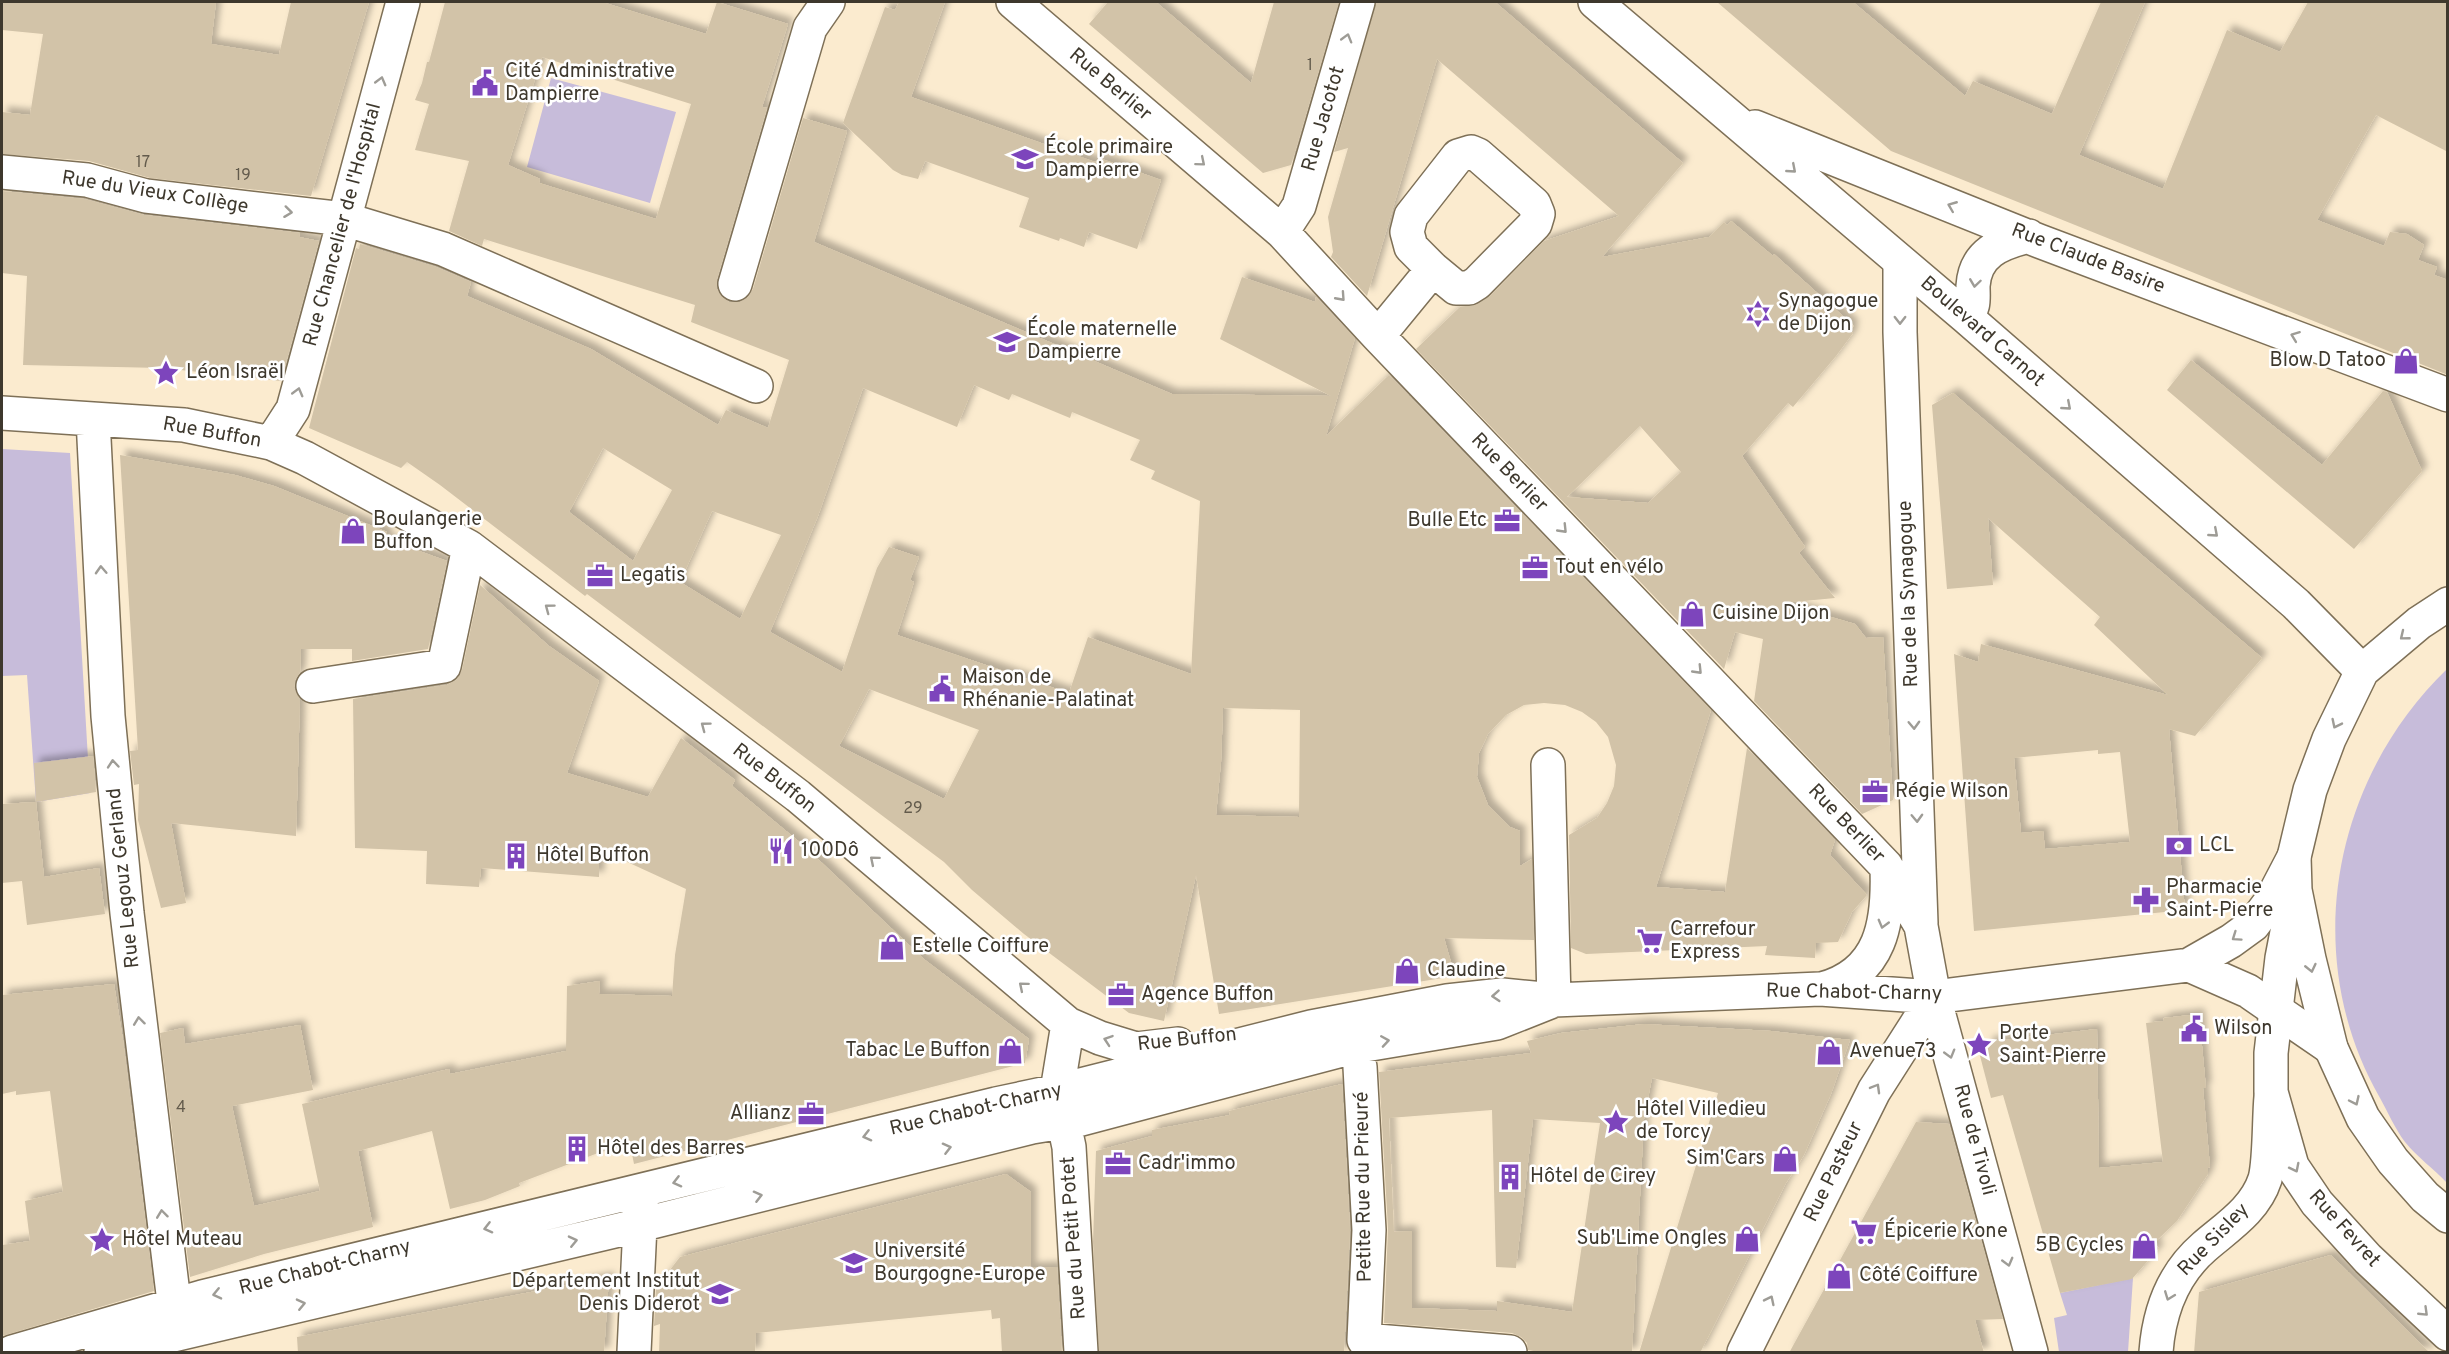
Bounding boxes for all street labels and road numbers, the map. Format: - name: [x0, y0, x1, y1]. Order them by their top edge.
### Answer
- street label: Rue Berlier: [1063, 43, 1157, 127]
- street label: Rue Jacotot: [1297, 63, 1351, 175]
- street label: Rue Chancelier de l'Hospital: [298, 100, 388, 350]
- street label: Rue du Vieux Collège: [60, 165, 250, 221]
- street label: Rue Claude Basire: [2007, 218, 2169, 300]
- street label: Boulevard Carnot: [1914, 271, 2050, 393]
- street label: Rue Buffon: [161, 412, 263, 454]
- street label: Rue Berlier: [1465, 428, 1553, 518]
- street label: Rue de la Synagogue: [1893, 500, 1925, 688]
- street label: Rue Buffon: [727, 738, 821, 820]
- street label: Rue Berlier: [1802, 779, 1890, 869]
- street label: Rue Legouz Gerland: [102, 786, 146, 970]
- street label: Rue Chabot-Charny: [1766, 978, 1942, 1008]
- street label: Rue Buffon: [1136, 1022, 1238, 1058]
- street label: Rue Chabot-Charny: [887, 1078, 1065, 1142]
- street label: Rue de Tivoli: [1947, 1082, 2001, 1198]
- street label: Petite Rue du Prieuré: [1349, 1091, 1379, 1283]
- street label: Rue Pasteur: [1798, 1117, 1870, 1227]
- street label: Rue du Petit Potet: [1055, 1155, 1093, 1321]
- street label: Rue Fevret: [2302, 1185, 2386, 1273]
- street label: Rue Sisley: [2173, 1198, 2255, 1282]
- street label: Rue Chabot-Charny: [236, 1234, 414, 1302]

